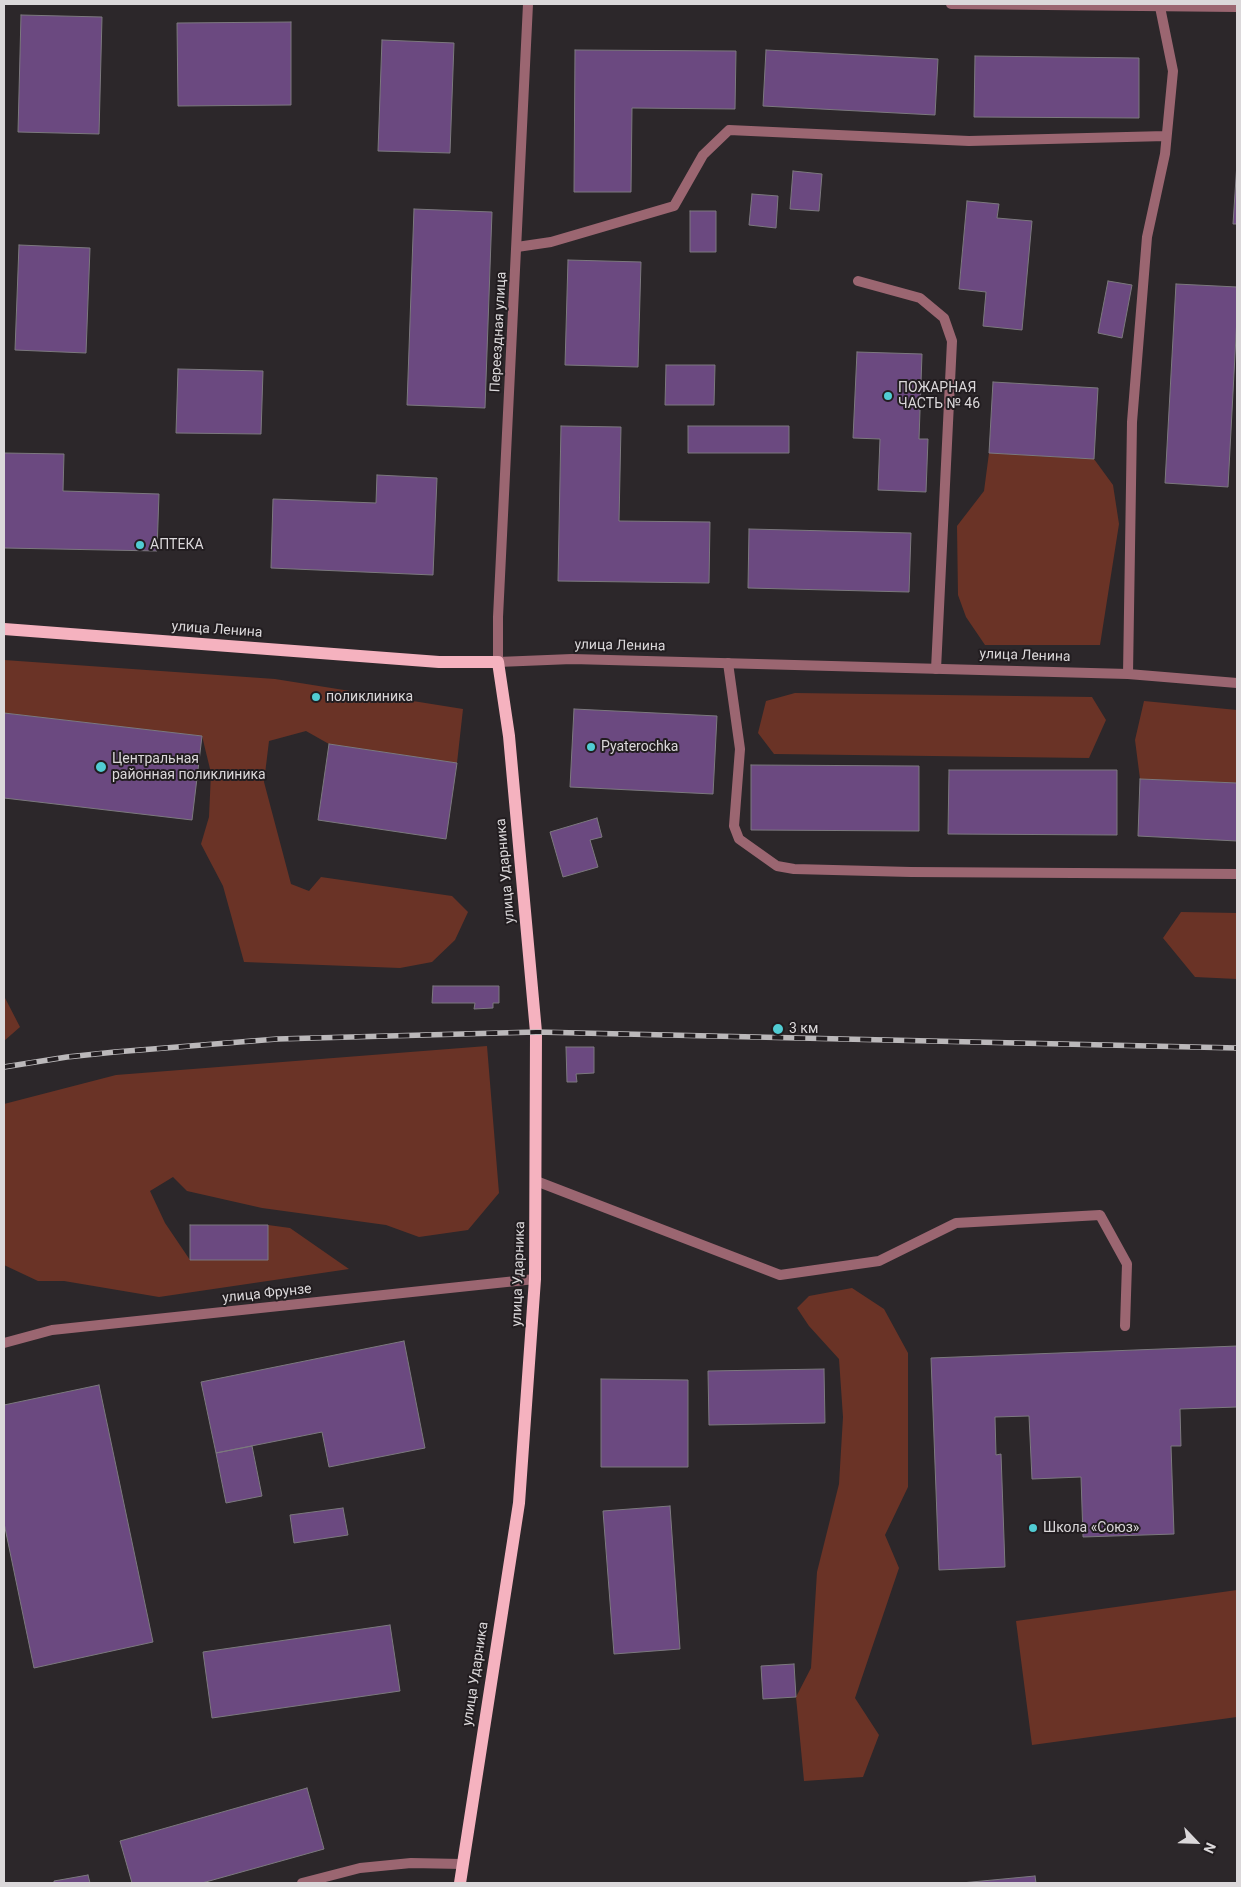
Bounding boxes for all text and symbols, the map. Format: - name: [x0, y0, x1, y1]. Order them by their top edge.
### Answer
- street label: Переездная улица: [487, 271, 511, 393]
- place label: ПОЖАРНАЯ ЧАСТЬ № 46: [898, 380, 980, 412]
- marker: ПОЖАРНАЯ ЧАСТЬ № 46: [882, 390, 894, 402]
- place label: АПТЕКА: [150, 537, 204, 553]
- marker: АПТЕКА: [134, 539, 146, 551]
- street label: улица Ленина: [171, 618, 263, 642]
- street label: улица Ленина: [574, 637, 666, 655]
- street label: улица Ленина: [979, 646, 1071, 666]
- place label: поликлиника: [326, 689, 413, 705]
- marker: поликлиника: [310, 691, 322, 703]
- place label: Pyaterochka: [601, 739, 678, 755]
- marker: Pyaterochka: [585, 741, 597, 753]
- place label: Центральная районная поликлиника: [112, 751, 266, 784]
- marker: Центральная районная поликлиника: [94, 760, 108, 774]
- street label: улица Ударника: [493, 818, 519, 924]
- place label: 3 км: [789, 1021, 818, 1037]
- marker: 3 км: [771, 1022, 785, 1036]
- street label: улица Ударника: [509, 1221, 529, 1327]
- street label: улица Фрунзе: [222, 1281, 312, 1307]
- place label: Школа «Союз»: [1043, 1520, 1139, 1536]
- marker: Школа «Союз»: [1027, 1522, 1039, 1534]
- street label: улица Ударника: [459, 1621, 493, 1727]
- north arrow: [1171, 1817, 1221, 1867]
- text: N: [1200, 1840, 1219, 1856]

